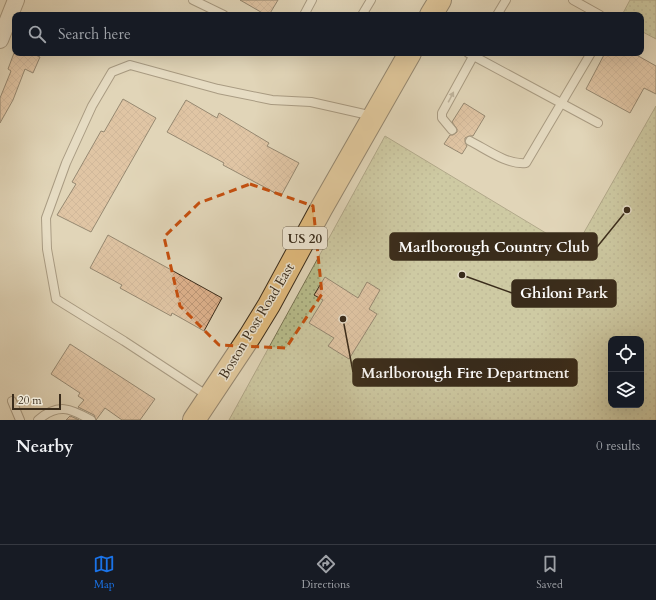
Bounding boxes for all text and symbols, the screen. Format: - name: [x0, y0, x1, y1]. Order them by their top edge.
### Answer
- search box: [12, 12, 644, 56]
- icon: search: [26, 23, 48, 45]
- text: Search here: [58, 24, 131, 44]
- one-way arrow: [448, 91, 454, 103]
- road number: US 20: [283, 227, 327, 249]
- callout: Marlborough Country Club: [390, 233, 597, 260]
- text: Marlborough Country Club: [399, 237, 590, 257]
- street label: Boston Post Road East: [214, 259, 299, 383]
- callout: Ghiloni Park: [512, 280, 616, 307]
- text: Ghiloni Park: [520, 283, 609, 303]
- map controls: [608, 336, 644, 408]
- button: locate: [608, 336, 644, 372]
- callout: Marlborough Fire Department: [353, 359, 577, 386]
- text: Marlborough Fire Department: [361, 363, 570, 383]
- button: layers: [608, 372, 644, 408]
- scale bar: [12, 392, 61, 411]
- text: 20 m: [18, 393, 42, 408]
- text: Nearby: [16, 435, 73, 458]
- text: 0 results: [596, 437, 640, 455]
- tab: Map: [93, 553, 115, 592]
- tab: Directions: [301, 553, 350, 592]
- tab: Saved: [536, 553, 563, 592]

